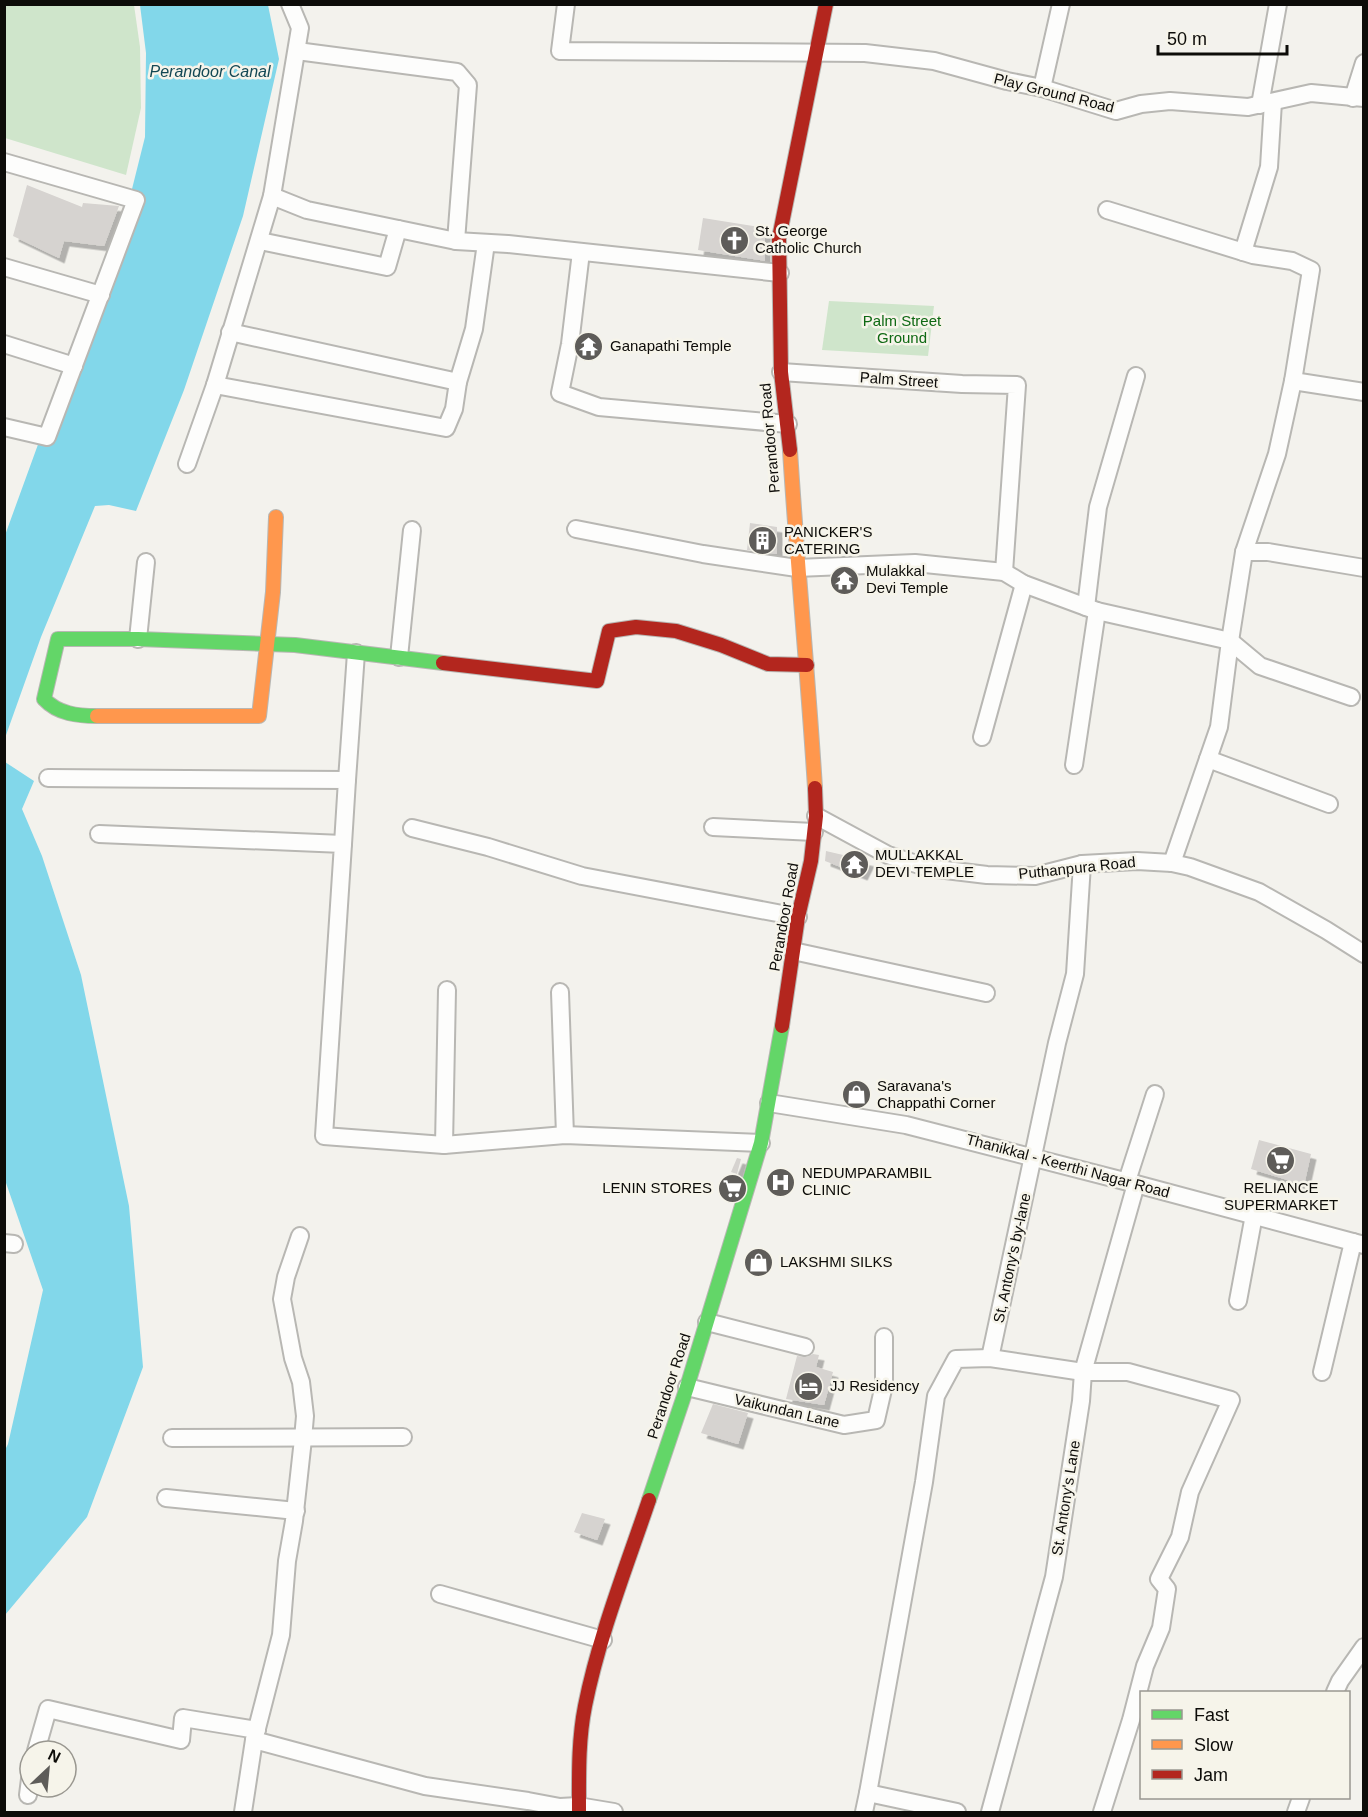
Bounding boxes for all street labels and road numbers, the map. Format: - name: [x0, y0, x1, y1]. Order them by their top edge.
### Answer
- street label: Play Ground Road: [992, 69, 1116, 116]
- street label: Palm Street: [859, 368, 940, 391]
- street label: Perandoor Road: [756, 382, 783, 494]
- street label: Puthanpura Road: [1018, 853, 1136, 882]
- street label: Perandoor Road: [766, 861, 801, 973]
- street label: Thanikkal - Keerthi Nagar Road: [964, 1130, 1172, 1201]
- street label: St, Antony's by-lane: [989, 1192, 1034, 1324]
- street label: Perandoor Road: [643, 1331, 694, 1441]
- street label: Vaikundan Lane: [733, 1390, 841, 1431]
- street label: St. Antony's Lane: [1048, 1439, 1083, 1557]

